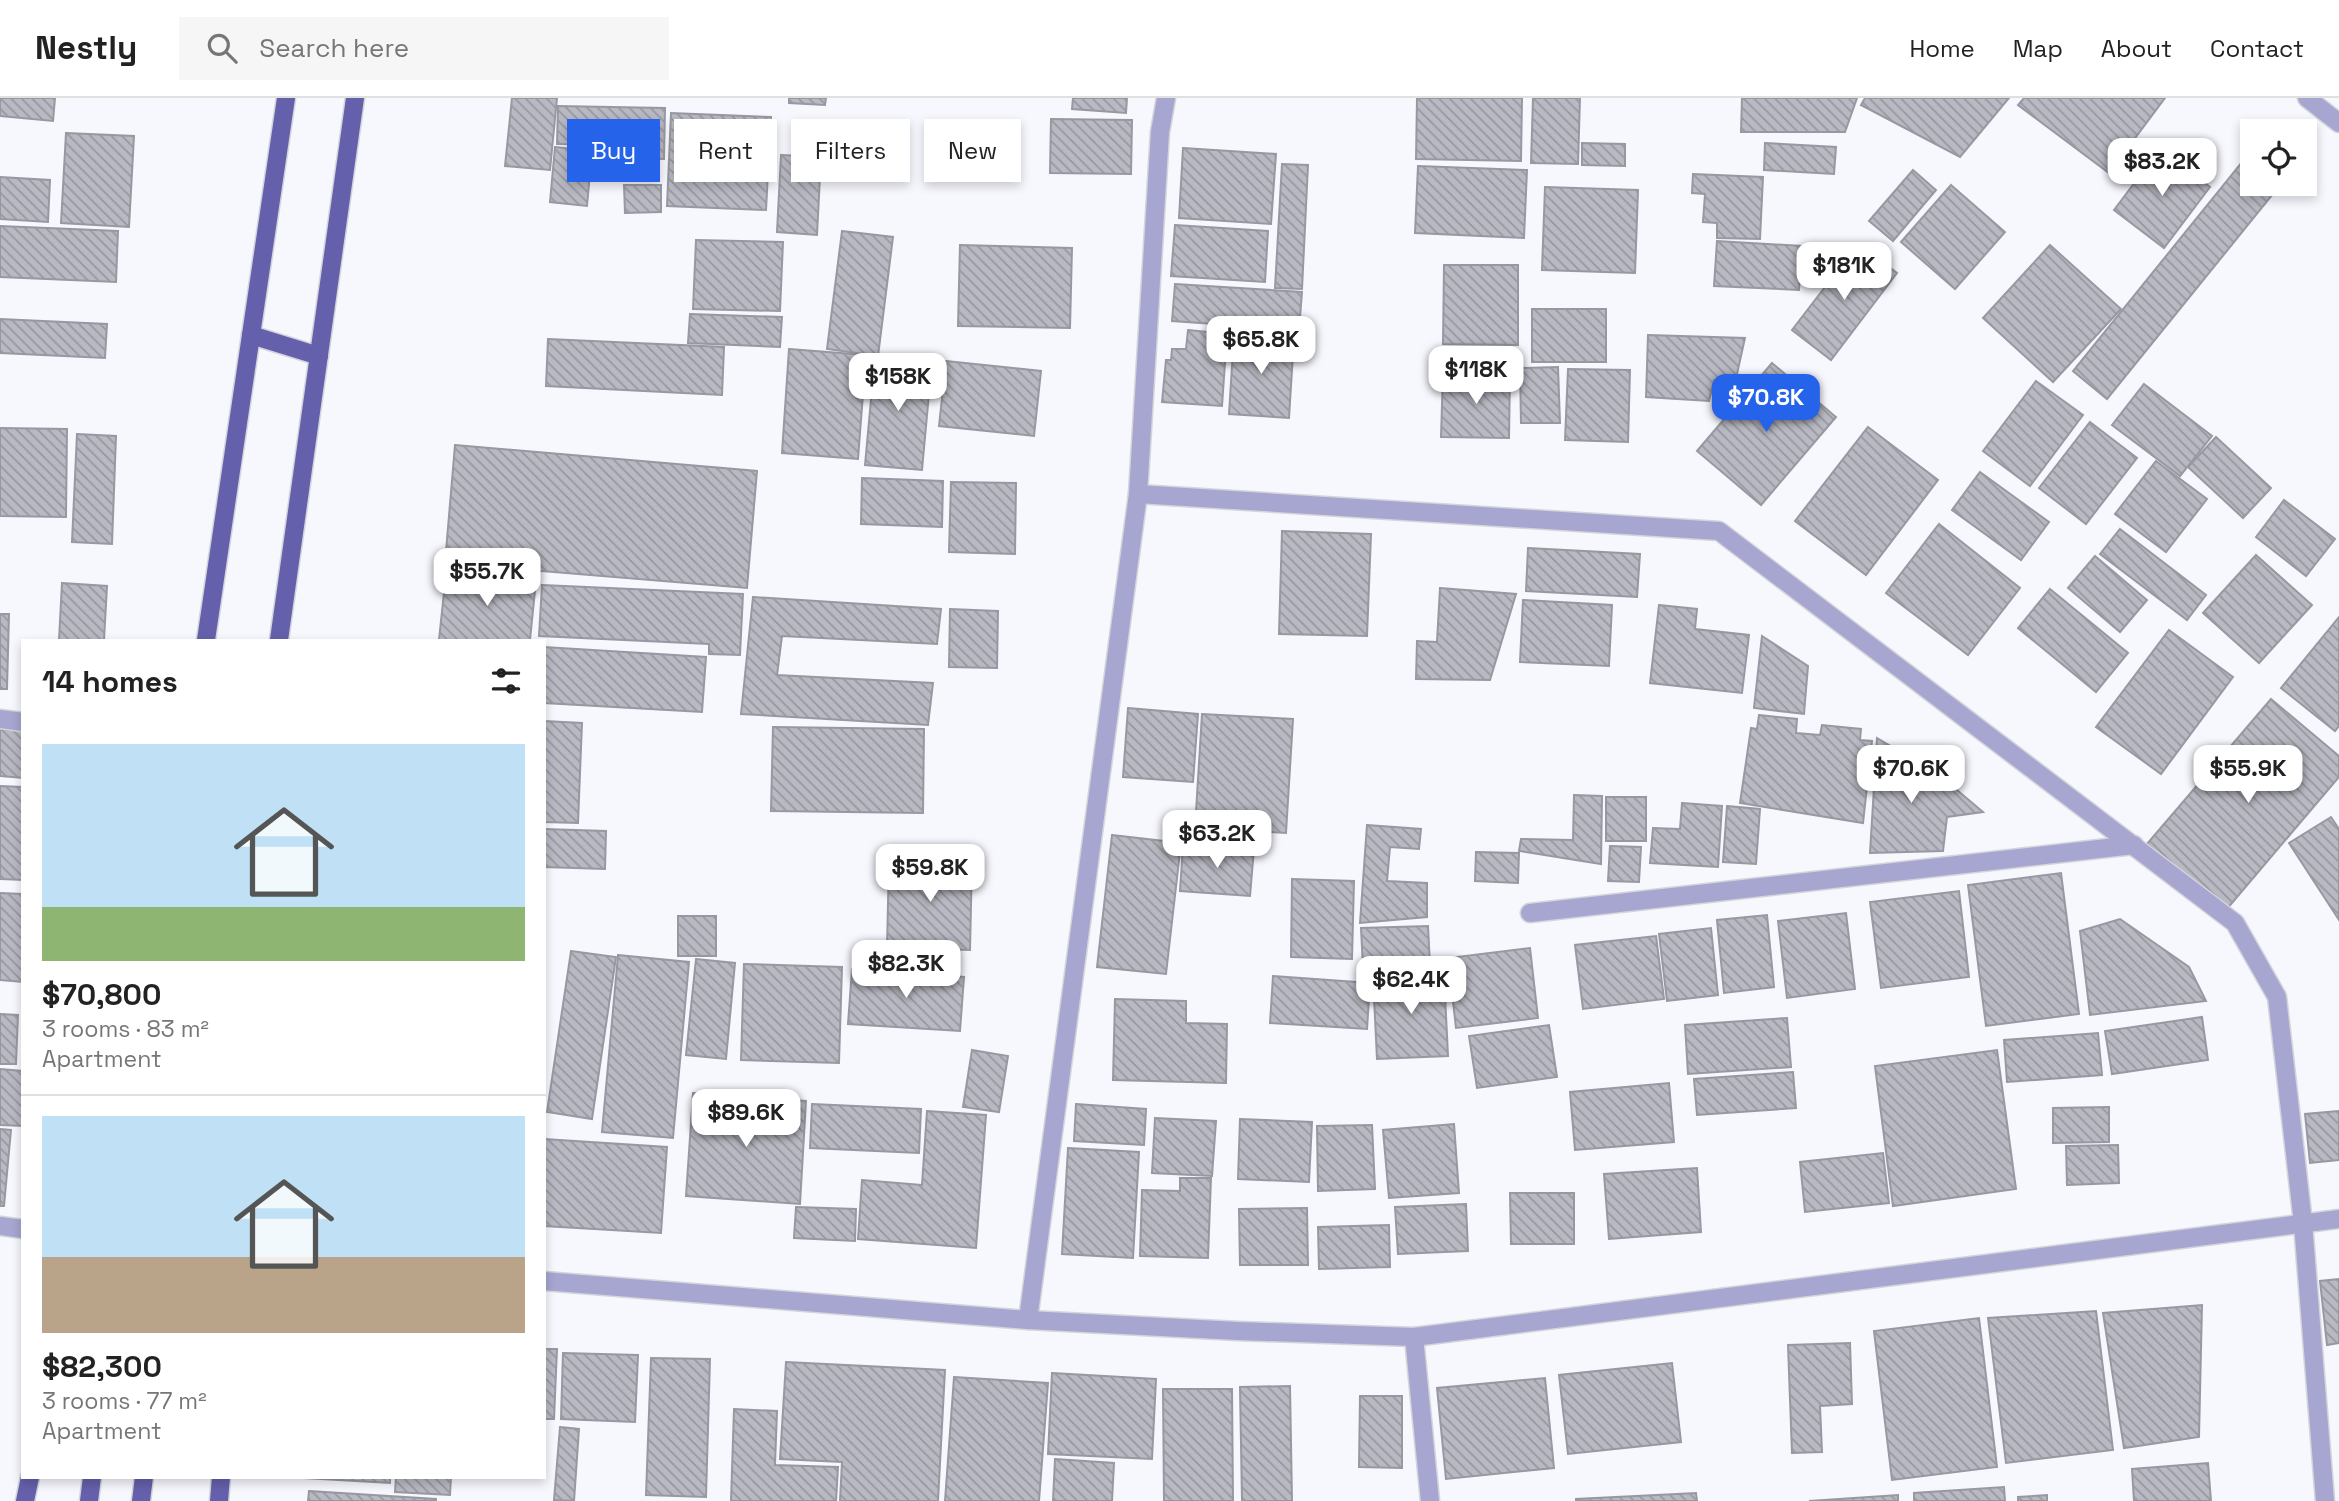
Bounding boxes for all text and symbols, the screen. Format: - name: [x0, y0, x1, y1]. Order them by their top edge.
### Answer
- search box: [179, 17, 669, 80]
- text: Nestly: [35, 27, 137, 69]
- icon: search: [203, 29, 241, 67]
- text: Search here: [259, 31, 409, 65]
- text: Home: [1909, 33, 1975, 64]
- text: Map: [2013, 33, 2063, 64]
- text: About: [2101, 33, 2172, 64]
- text: Contact: [2210, 33, 2304, 64]
- chip: Buy: [567, 119, 660, 182]
- chip: Rent: [674, 119, 777, 182]
- chip: Filters: [791, 119, 910, 182]
- chip: New: [924, 119, 1021, 182]
- map controls: [2240, 119, 2317, 196]
- button: locate: [2240, 119, 2317, 196]
- pin: $83.2K: [2105, 139, 2219, 198]
- text: $83.2K: [2124, 146, 2200, 176]
- pin: $181K: [1795, 242, 1893, 302]
- text: $181K: [1813, 250, 1875, 280]
- pin: $65.8K: [1204, 316, 1318, 376]
- text: $65.8K: [1222, 324, 1300, 354]
- pin: $118K: [1427, 346, 1525, 406]
- pin: $158K: [849, 354, 947, 413]
- text: $118K: [1445, 354, 1507, 384]
- text: $158K: [865, 361, 931, 391]
- pin: $70.8K: [1709, 374, 1823, 434]
- text: $70.8K: [1728, 382, 1804, 412]
- pin: $55.7K: [430, 548, 544, 608]
- text: $55.7K: [450, 556, 524, 586]
- text: 14 homes: [42, 662, 178, 701]
- icon: filters: [487, 662, 525, 700]
- pin: $70.6K: [1854, 746, 1968, 805]
- pin: $55.9K: [2191, 746, 2305, 805]
- text: $70.6K: [1873, 753, 1949, 783]
- text: $55.9K: [2210, 753, 2286, 783]
- icon: home: [221, 789, 347, 915]
- pin: $63.2K: [1160, 810, 1274, 870]
- text: $63.2K: [1178, 818, 1256, 848]
- pin: $59.8K: [873, 844, 987, 904]
- text: $59.8K: [892, 852, 968, 882]
- pin: $82.3K: [849, 940, 963, 1000]
- text: $82.3K: [868, 948, 944, 978]
- pin: $62.4K: [1354, 956, 1468, 1016]
- text: $62.4K: [1372, 964, 1450, 994]
- text: $70,800: [42, 975, 161, 1014]
- text: 3 rooms · 83 m²: [42, 1014, 209, 1044]
- text: Apartment: [42, 1044, 162, 1074]
- pin: $89.6K: [689, 1090, 803, 1149]
- text: $89.6K: [708, 1097, 784, 1127]
- icon: home: [221, 1161, 347, 1287]
- text: $82,300: [42, 1347, 162, 1386]
- text: 3 rooms · 77 m²: [42, 1386, 207, 1416]
- text: Apartment: [42, 1416, 162, 1446]

